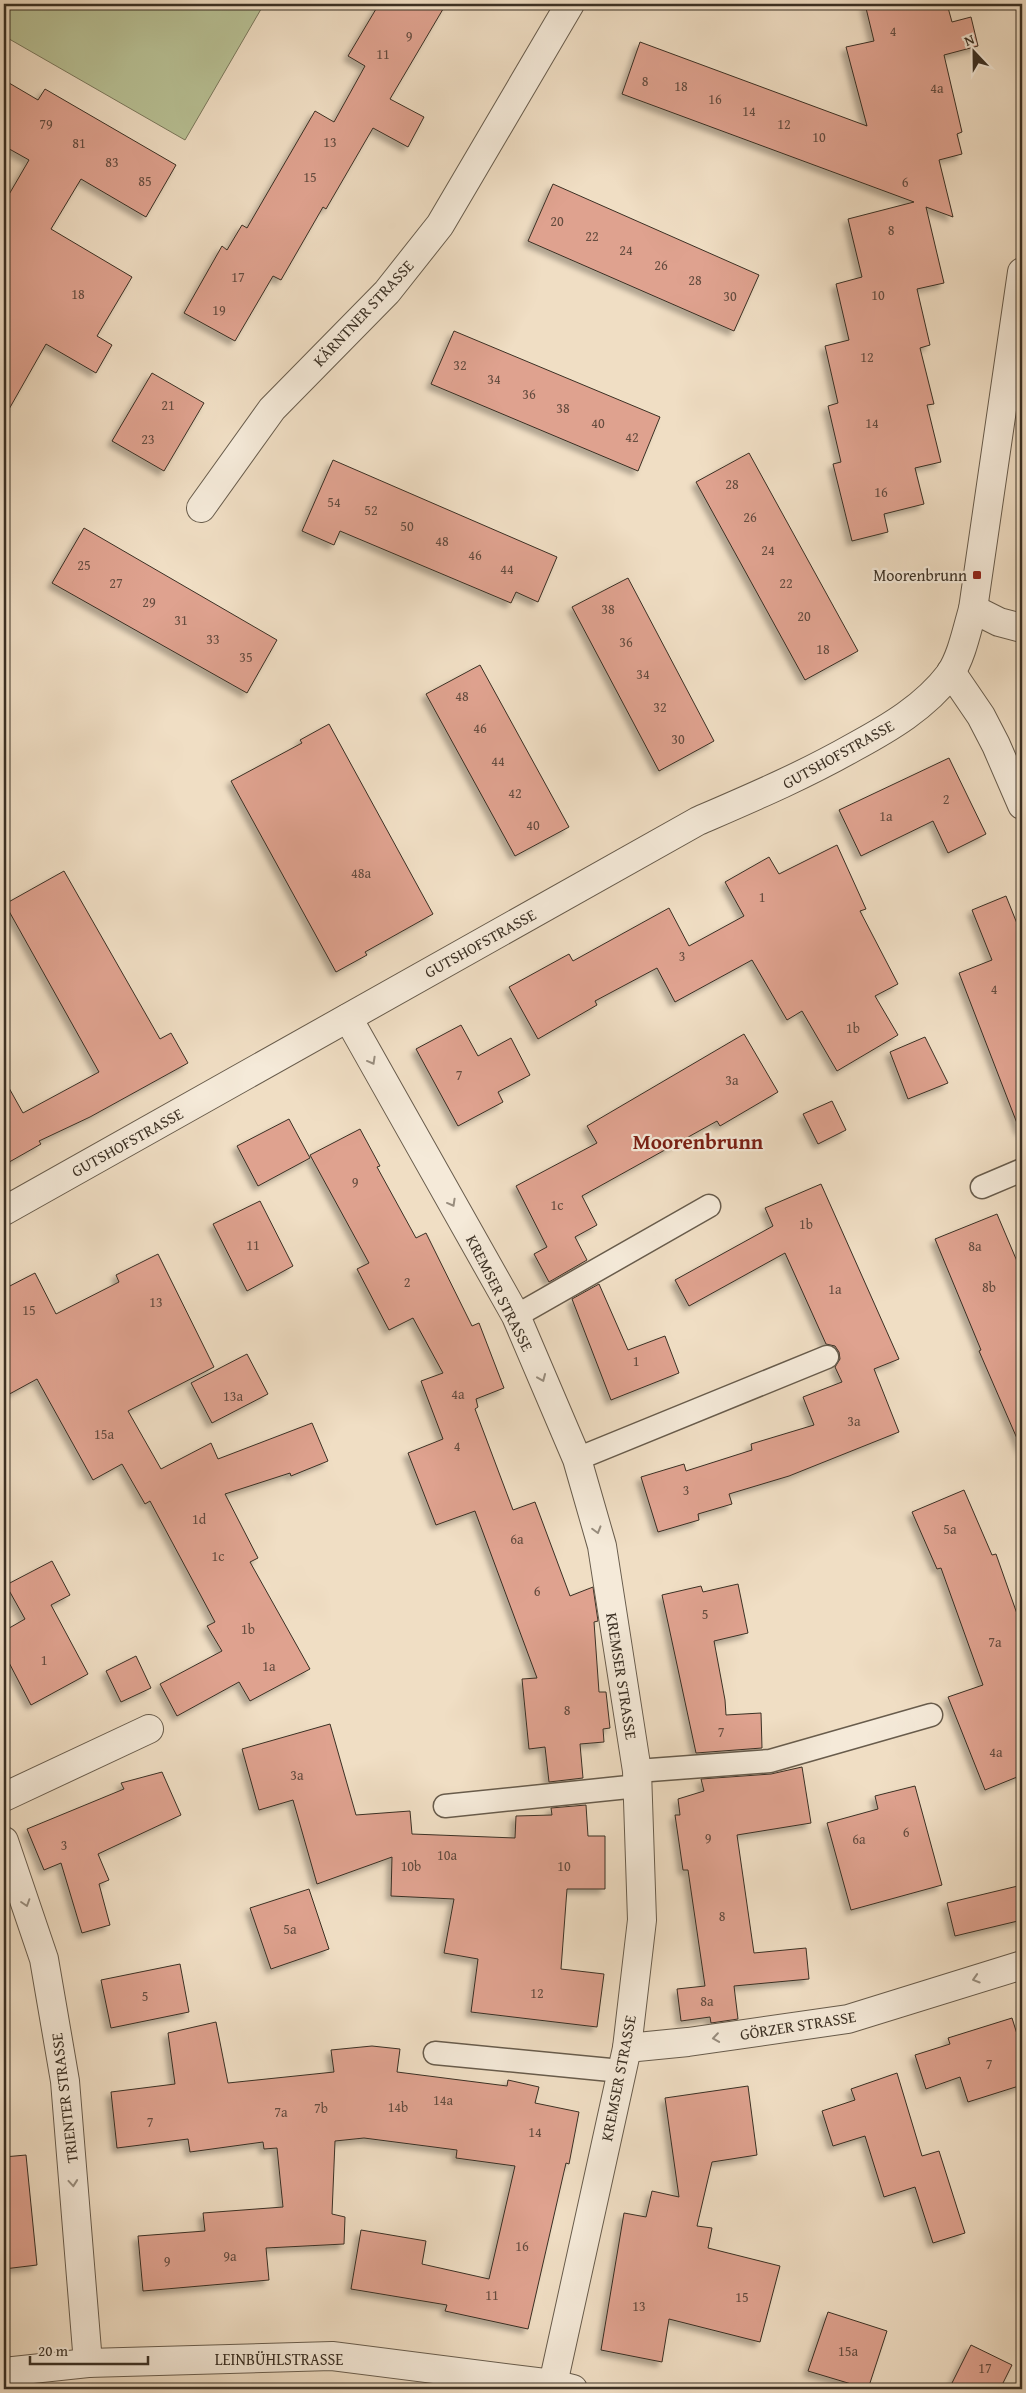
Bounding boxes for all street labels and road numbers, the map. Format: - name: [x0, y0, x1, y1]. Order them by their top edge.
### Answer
- street label: KÄRNTNER STRASSE: [307, 254, 419, 372]
- street label: GUTSHOFSTRASSE: [778, 713, 898, 795]
- street label: GUTSHOFSTRASSE: [420, 902, 540, 984]
- street label: GUTSHOFSTRASSE: [67, 1101, 187, 1183]
- street label: KREMSER STRASSE: [460, 1231, 540, 1355]
- street label: KREMSER STRASSE: [600, 1611, 644, 1741]
- street label: GÖRZER STRASSE: [738, 2004, 858, 2046]
- street label: KREMSER STRASSE: [594, 2013, 642, 2143]
- street label: TRIENTER STRASSE: [44, 2032, 84, 2164]
- street label: LEINBÜHLSTRASSE: [215, 2347, 343, 2371]

